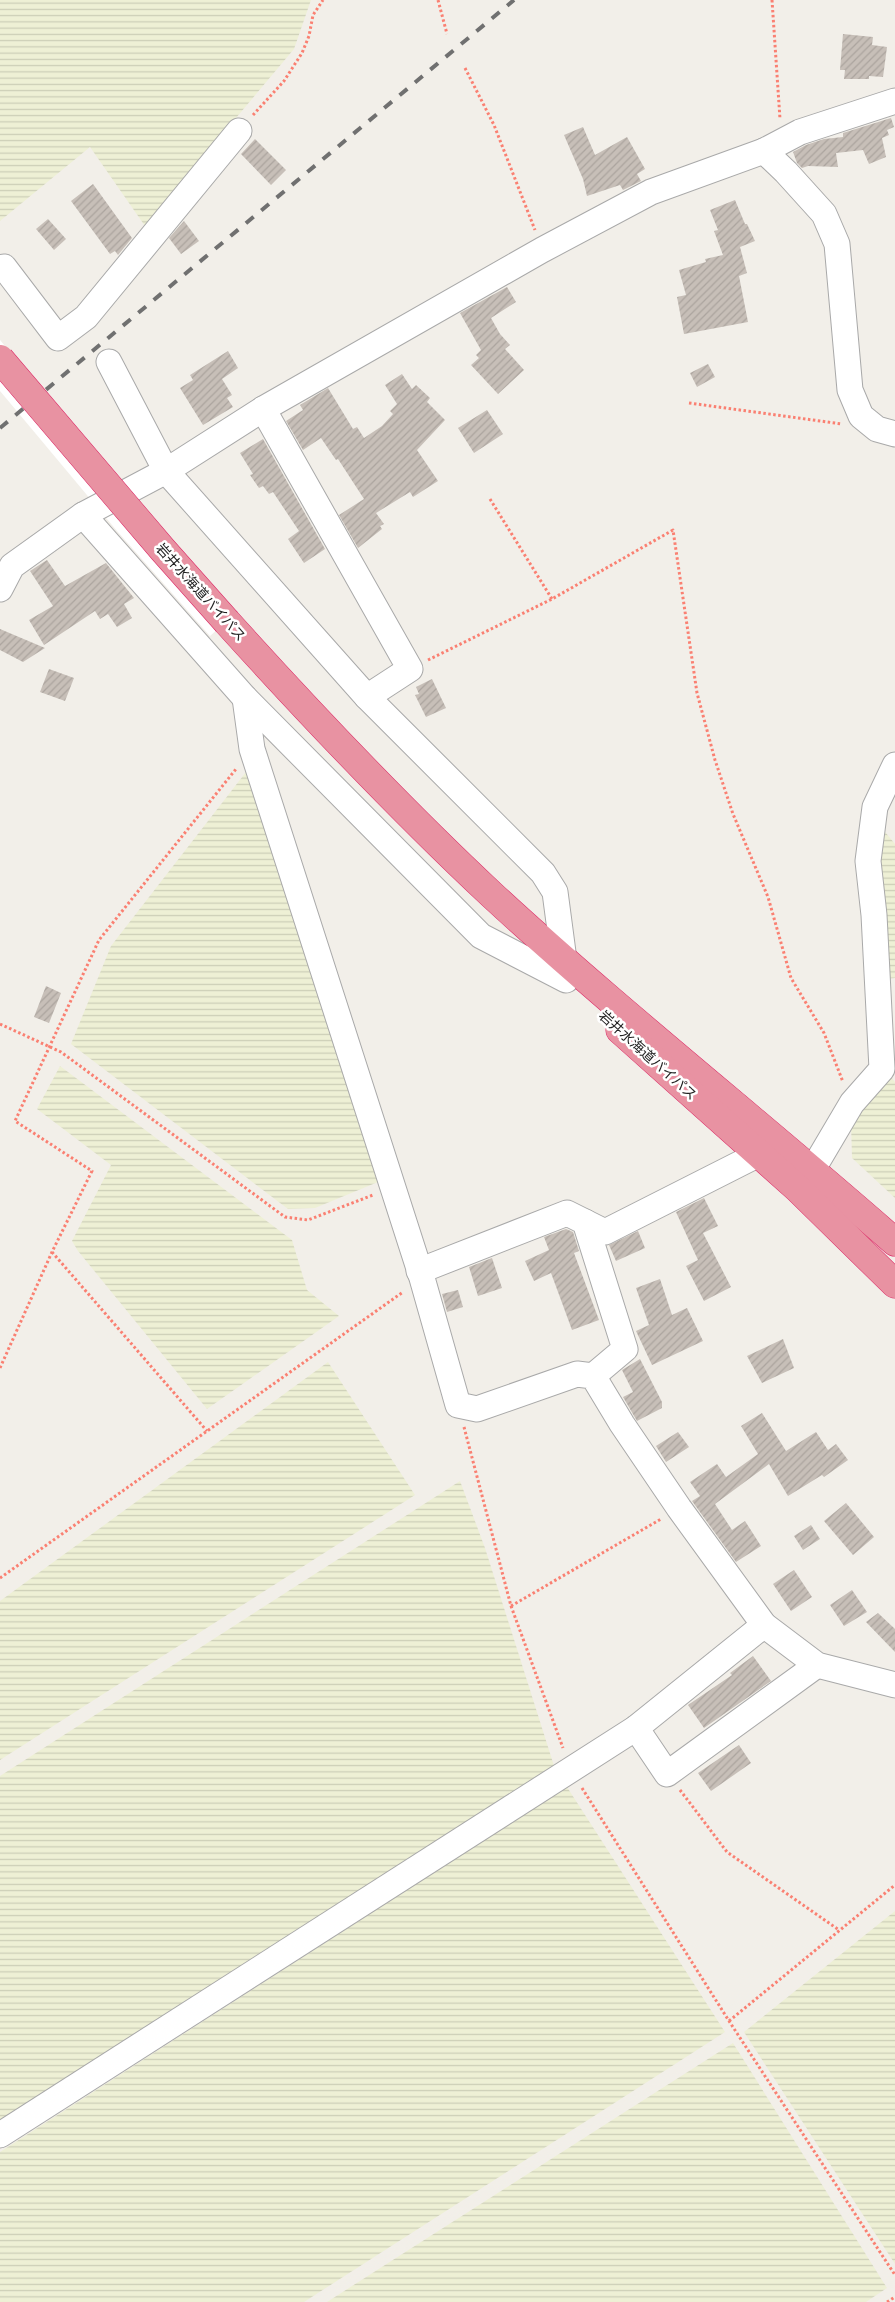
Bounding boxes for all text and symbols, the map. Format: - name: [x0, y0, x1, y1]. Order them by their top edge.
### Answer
- street label: 岩井水海道バイパス: [153, 540, 249, 644]
- street label: 岩井水海道バイパス: [596, 1007, 700, 1103]

